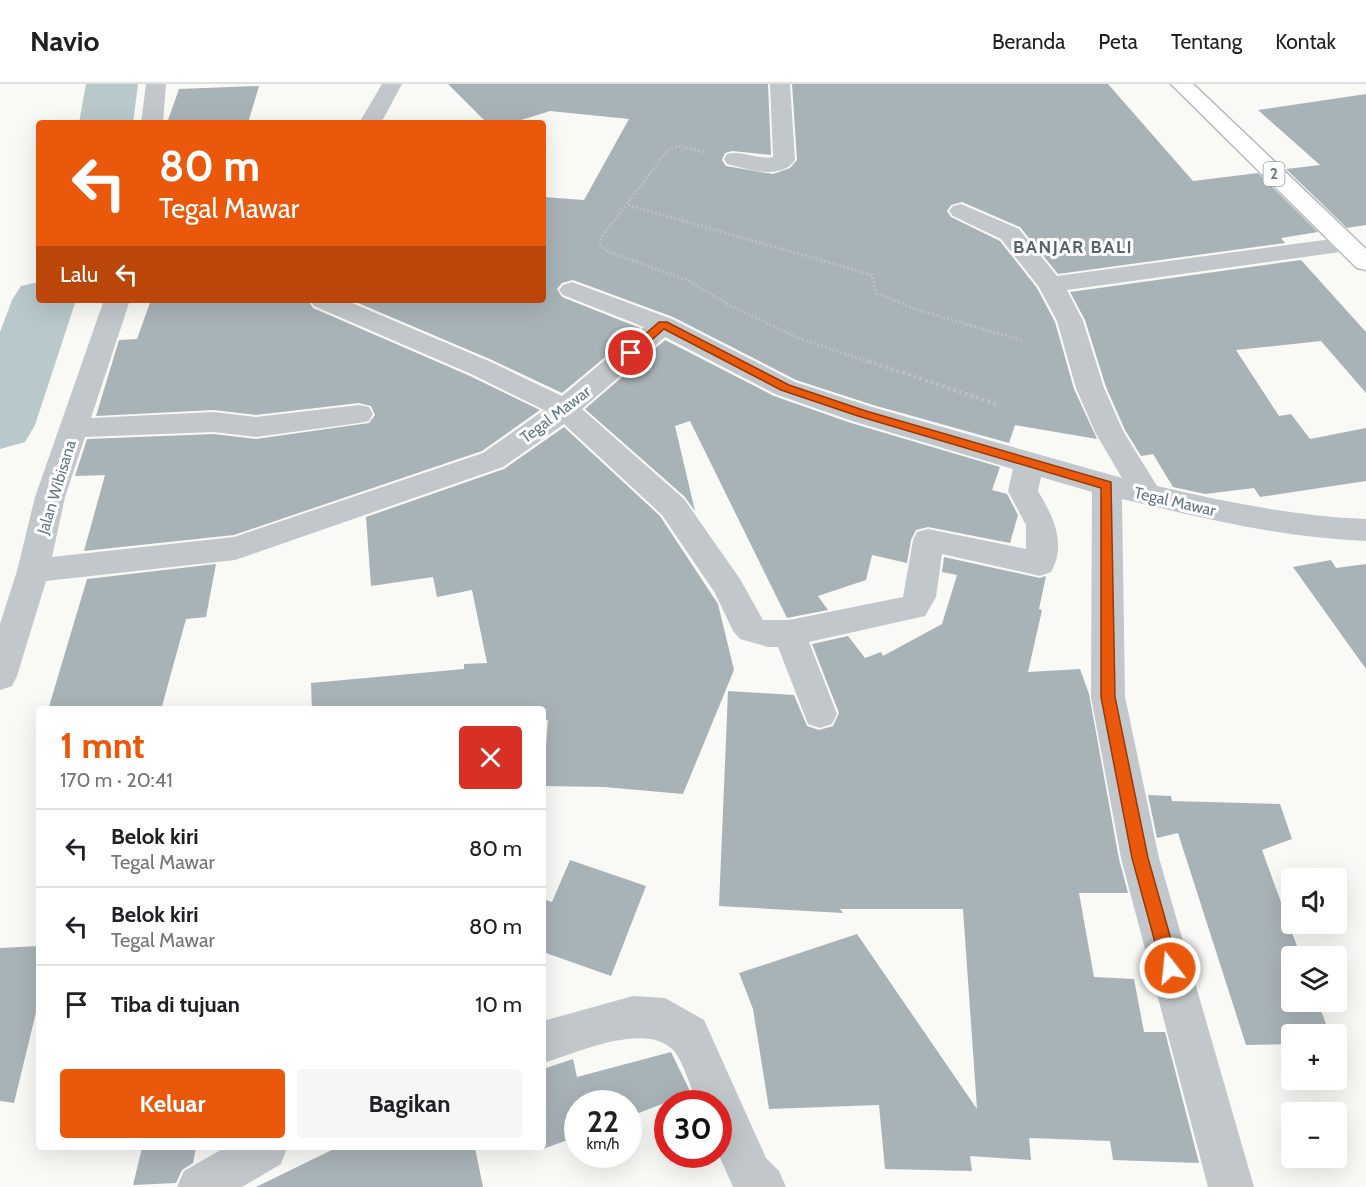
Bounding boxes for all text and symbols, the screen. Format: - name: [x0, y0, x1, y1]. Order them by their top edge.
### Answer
- text: Navio: [30, 24, 100, 58]
- text: Beranda: [992, 29, 1065, 54]
- text: Peta: [1098, 29, 1138, 54]
- text: Tentang: [1171, 29, 1242, 54]
- text: Kontak: [1275, 29, 1336, 54]
- text: 80 m: [159, 140, 260, 192]
- icon: left: [60, 144, 138, 222]
- road number: 2: [1264, 162, 1284, 186]
- text: Tegal Mawar: [159, 192, 299, 225]
- district label: BANJAR BALI: [1013, 236, 1133, 258]
- icon: left: [110, 258, 143, 291]
- text: Lalu: [60, 261, 98, 288]
- pin: [605, 327, 656, 378]
- icon: arrive: [614, 336, 647, 369]
- street label: Tegal Mawar: [516, 381, 595, 447]
- street label: Jalan Wibisana: [33, 438, 80, 537]
- street label: Tegal Mawar: [1132, 483, 1218, 520]
- text: 1 mnt: [60, 723, 145, 767]
- button: close: [459, 726, 522, 789]
- text: 170 m · 20:41: [60, 768, 173, 792]
- text: Belok kiri: [111, 823, 198, 850]
- icon: left: [60, 832, 93, 865]
- text: 80 m: [469, 835, 522, 862]
- text: Tegal Mawar: [111, 850, 215, 874]
- map controls: [1281, 868, 1347, 1168]
- button: sound: [1281, 868, 1347, 934]
- text: Belok kiri: [111, 901, 198, 928]
- icon: left: [60, 910, 93, 943]
- text: 80 m: [469, 913, 522, 940]
- text: Tegal Mawar: [111, 928, 215, 952]
- position arrow: [1138, 936, 1202, 1000]
- button: layers: [1281, 946, 1347, 1012]
- icon: arrive: [60, 988, 93, 1021]
- text: Tiba di tujuan: [111, 991, 240, 1018]
- text: 10 m: [475, 991, 522, 1018]
- button: +: [1281, 1024, 1347, 1090]
- button: Keluar: [60, 1069, 285, 1138]
- button: Bagikan: [297, 1069, 522, 1138]
- speed limit sign: 30: [654, 1090, 732, 1168]
- button: −: [1281, 1102, 1347, 1168]
- text: 22: [587, 1103, 619, 1140]
- text: km/h: [587, 1135, 619, 1153]

